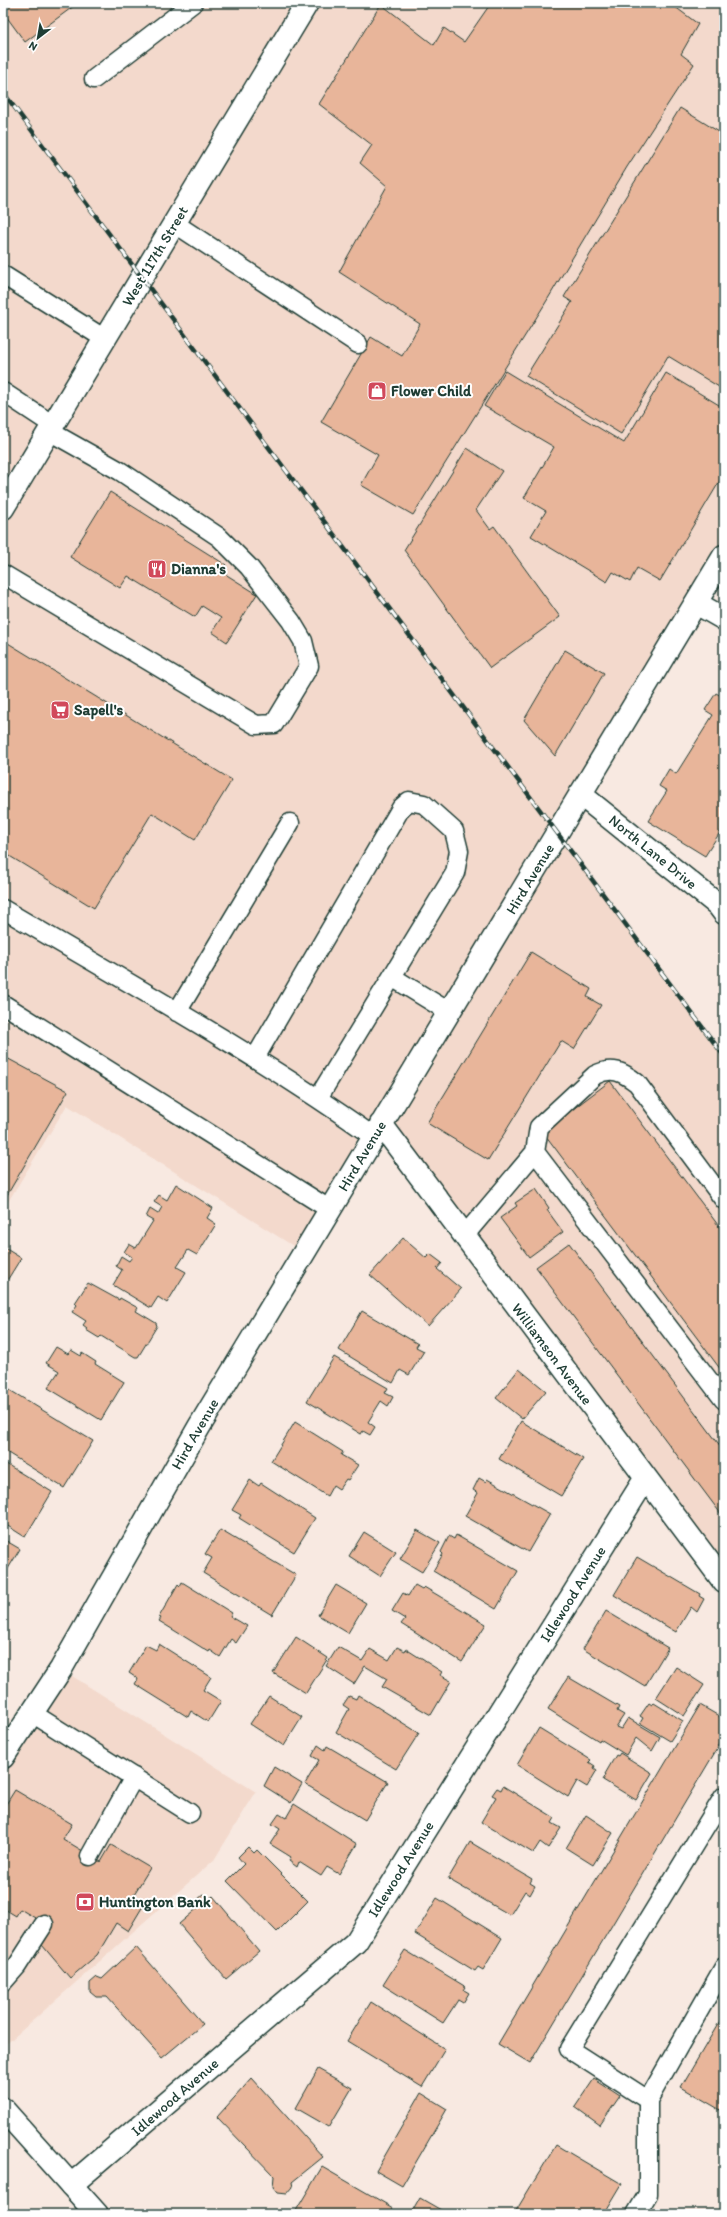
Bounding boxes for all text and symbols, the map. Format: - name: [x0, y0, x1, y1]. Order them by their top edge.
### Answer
- north arrow: [18, 18, 58, 58]
- text: N: [27, 39, 40, 54]
- street label: West 117th Street: [118, 202, 192, 309]
- shop icon: Flower Child: [366, 380, 388, 402]
- place label: Flower Child: [391, 382, 472, 400]
- restaurant icon: Dianna's: [146, 558, 168, 580]
- place label: Dianna's: [171, 560, 226, 578]
- supermarket icon: Sapell's: [49, 699, 71, 721]
- place label: Sapell's: [74, 701, 124, 720]
- street label: North Lane Drive: [605, 811, 701, 893]
- street label: Hird Avenue: [502, 840, 558, 918]
- street label: Hird Avenue: [334, 1117, 390, 1195]
- street label: Williamson Avenue: [508, 1300, 596, 1408]
- street label: Hird Avenue: [167, 1395, 223, 1473]
- street label: Idlewood Avenue: [536, 1543, 610, 1645]
- street label: Idlewood Avenue: [364, 1818, 438, 1920]
- bank icon: Huntington Bank: [74, 1891, 96, 1913]
- place label: Huntington Bank: [99, 1893, 211, 1912]
- street label: Idlewood Avenue: [128, 2054, 222, 2140]

